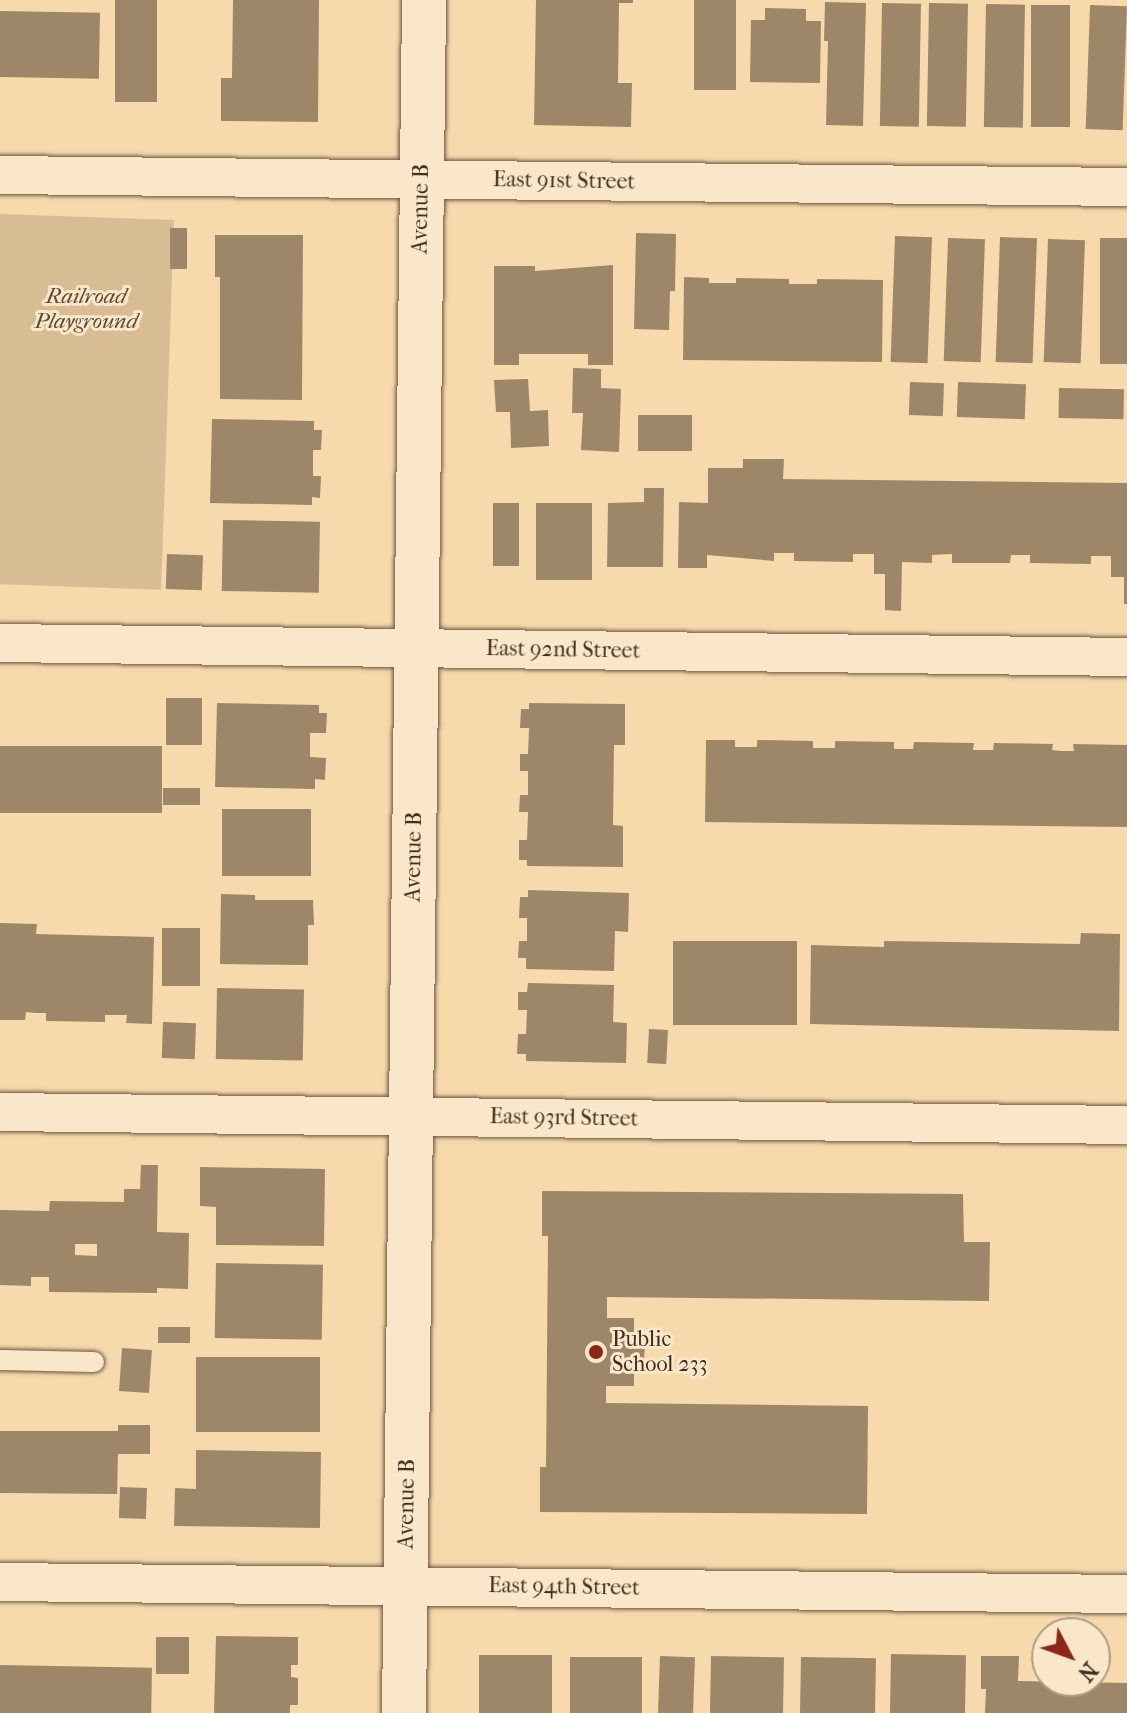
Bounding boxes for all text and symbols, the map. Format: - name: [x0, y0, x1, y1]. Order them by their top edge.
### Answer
- street label: Avenue B: [407, 164, 435, 254]
- street label: East 91st Street: [493, 167, 635, 195]
- park label: Railroad Playground: [34, 283, 138, 334]
- street label: East 92nd Street: [485, 635, 641, 665]
- street label: Avenue B: [400, 812, 428, 902]
- street label: East 93rd Street: [489, 1104, 639, 1132]
- place label: Public School 233: [612, 1326, 708, 1378]
- marker: Public School 233: [587, 1343, 605, 1361]
- street label: Avenue B: [393, 1459, 421, 1549]
- street label: East 94th Street: [488, 1572, 640, 1602]
- north arrow: [1031, 1617, 1111, 1697]
- text: N: [1072, 1657, 1103, 1686]

